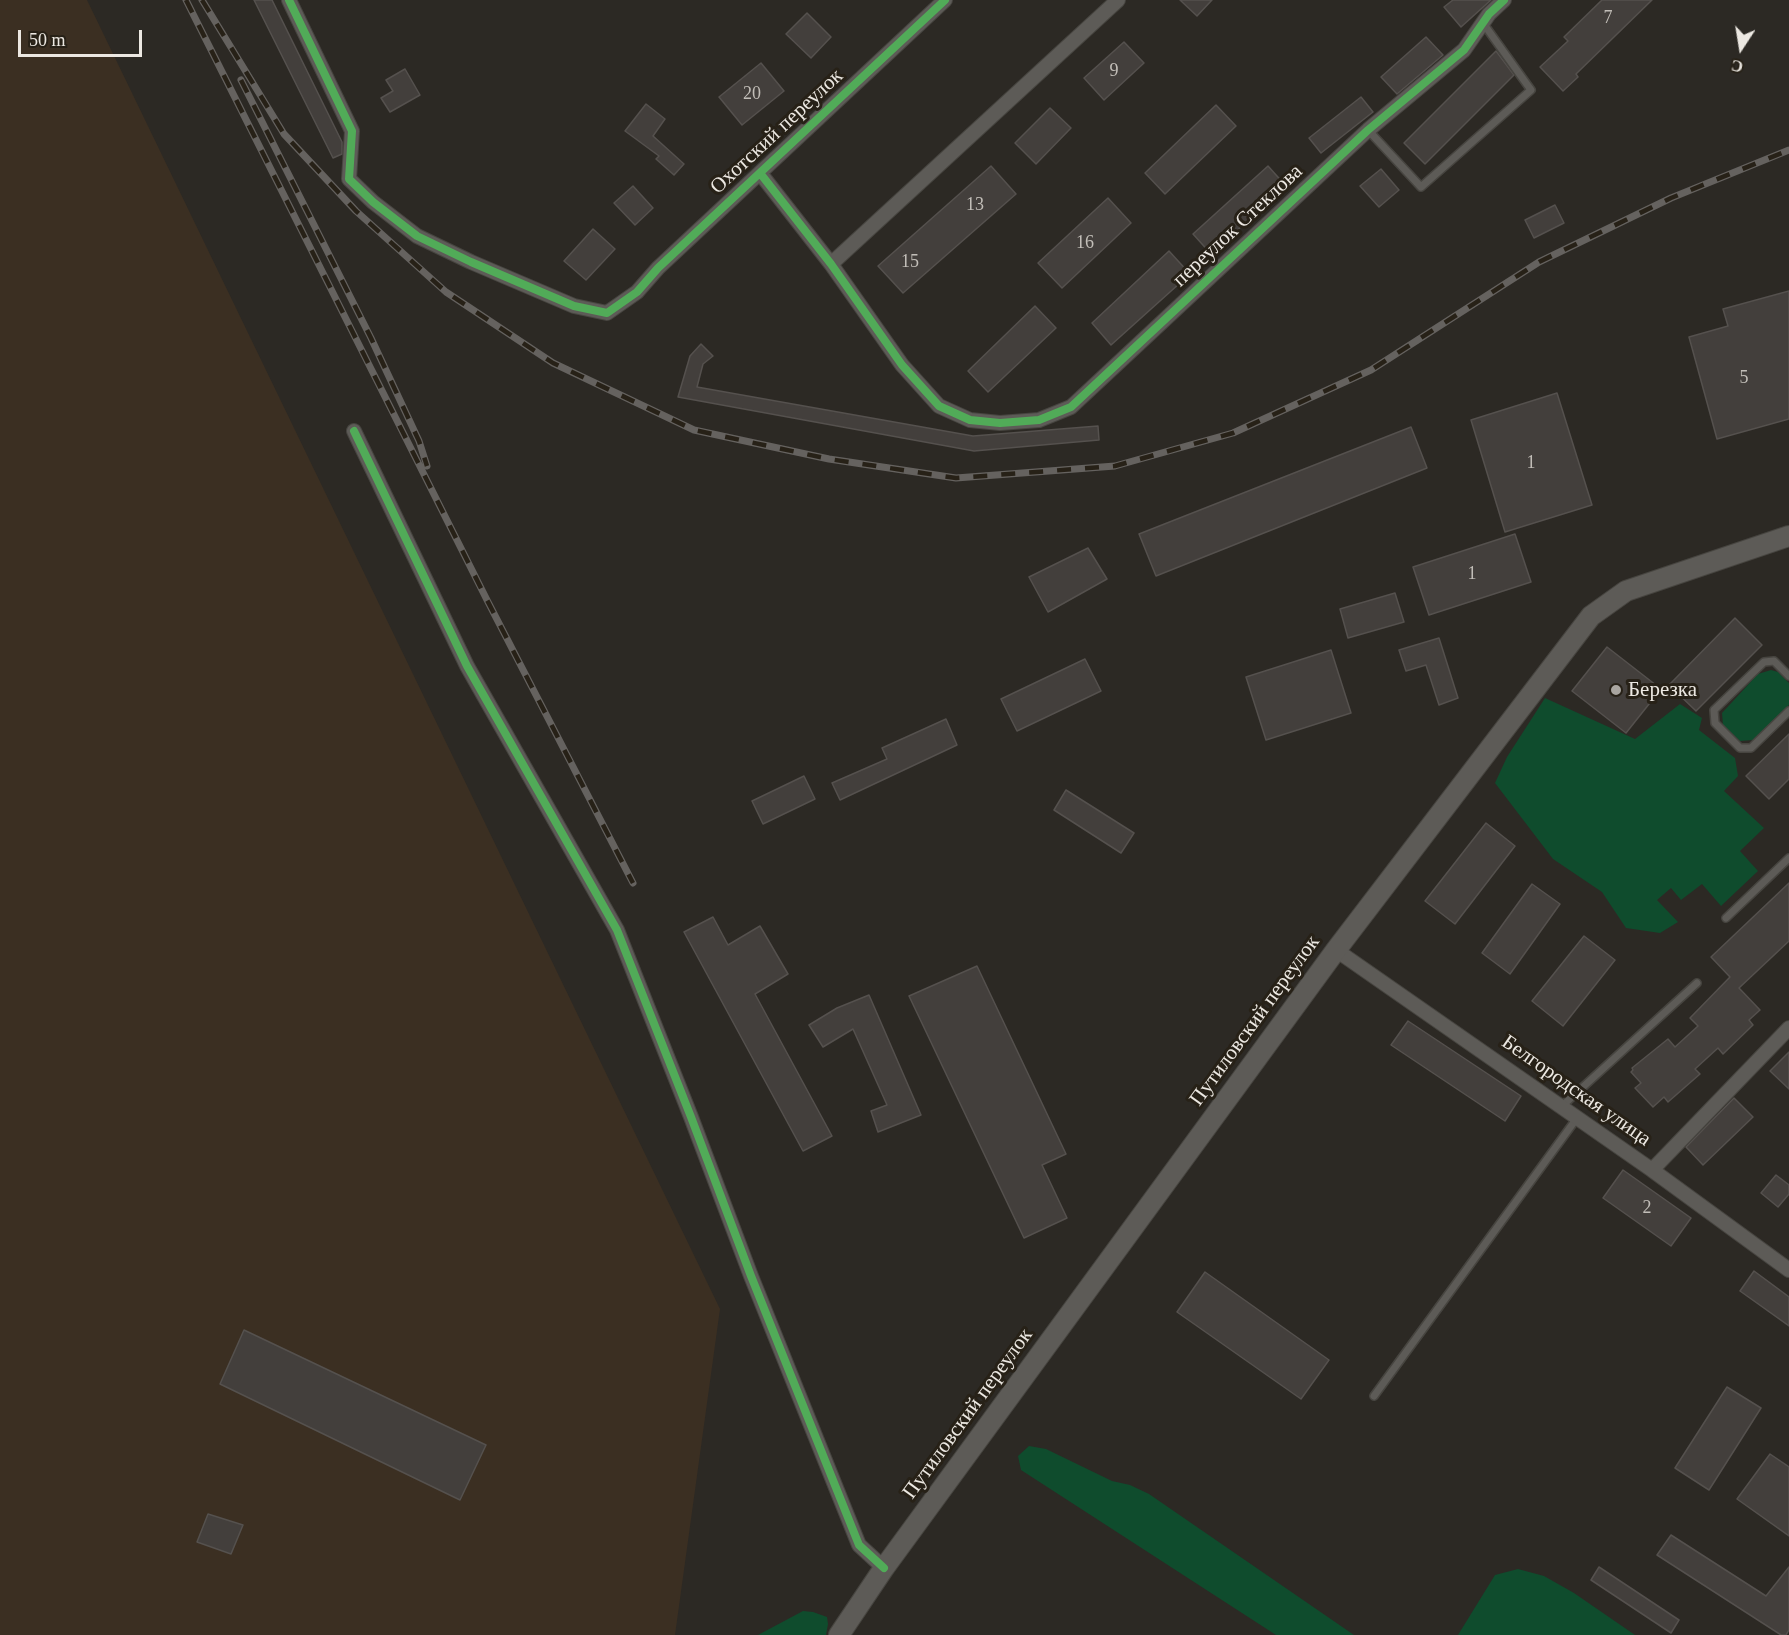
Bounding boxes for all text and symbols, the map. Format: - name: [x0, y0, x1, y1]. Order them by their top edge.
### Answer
- house number: 7: [1604, 7, 1612, 29]
- scale bar: [21, 18, 146, 56]
- north arrow: [1711, 18, 1771, 78]
- text: 50 m: [29, 30, 66, 50]
- text: С: [1730, 57, 1745, 76]
- house number: 9: [1110, 60, 1118, 82]
- street label: Охотский переулок: [705, 64, 849, 200]
- house number: 20: [743, 83, 761, 105]
- street label: переулок Стеклова: [1168, 159, 1308, 293]
- house number: 13: [966, 194, 984, 216]
- house number: 16: [1076, 232, 1094, 254]
- house number: 15: [901, 251, 919, 273]
- house number: 5: [1740, 367, 1748, 389]
- house number: 1: [1526, 452, 1536, 474]
- house number: 1: [1468, 563, 1476, 585]
- place label: Березка: [1628, 677, 1697, 703]
- marker: Березка: [1609, 683, 1623, 697]
- street label: Путиловский переулок: [1185, 931, 1325, 1111]
- street label: Белгородская улица: [1496, 1030, 1656, 1152]
- house number: 2: [1642, 1197, 1652, 1219]
- street label: Путиловский переулок: [898, 1324, 1038, 1504]

